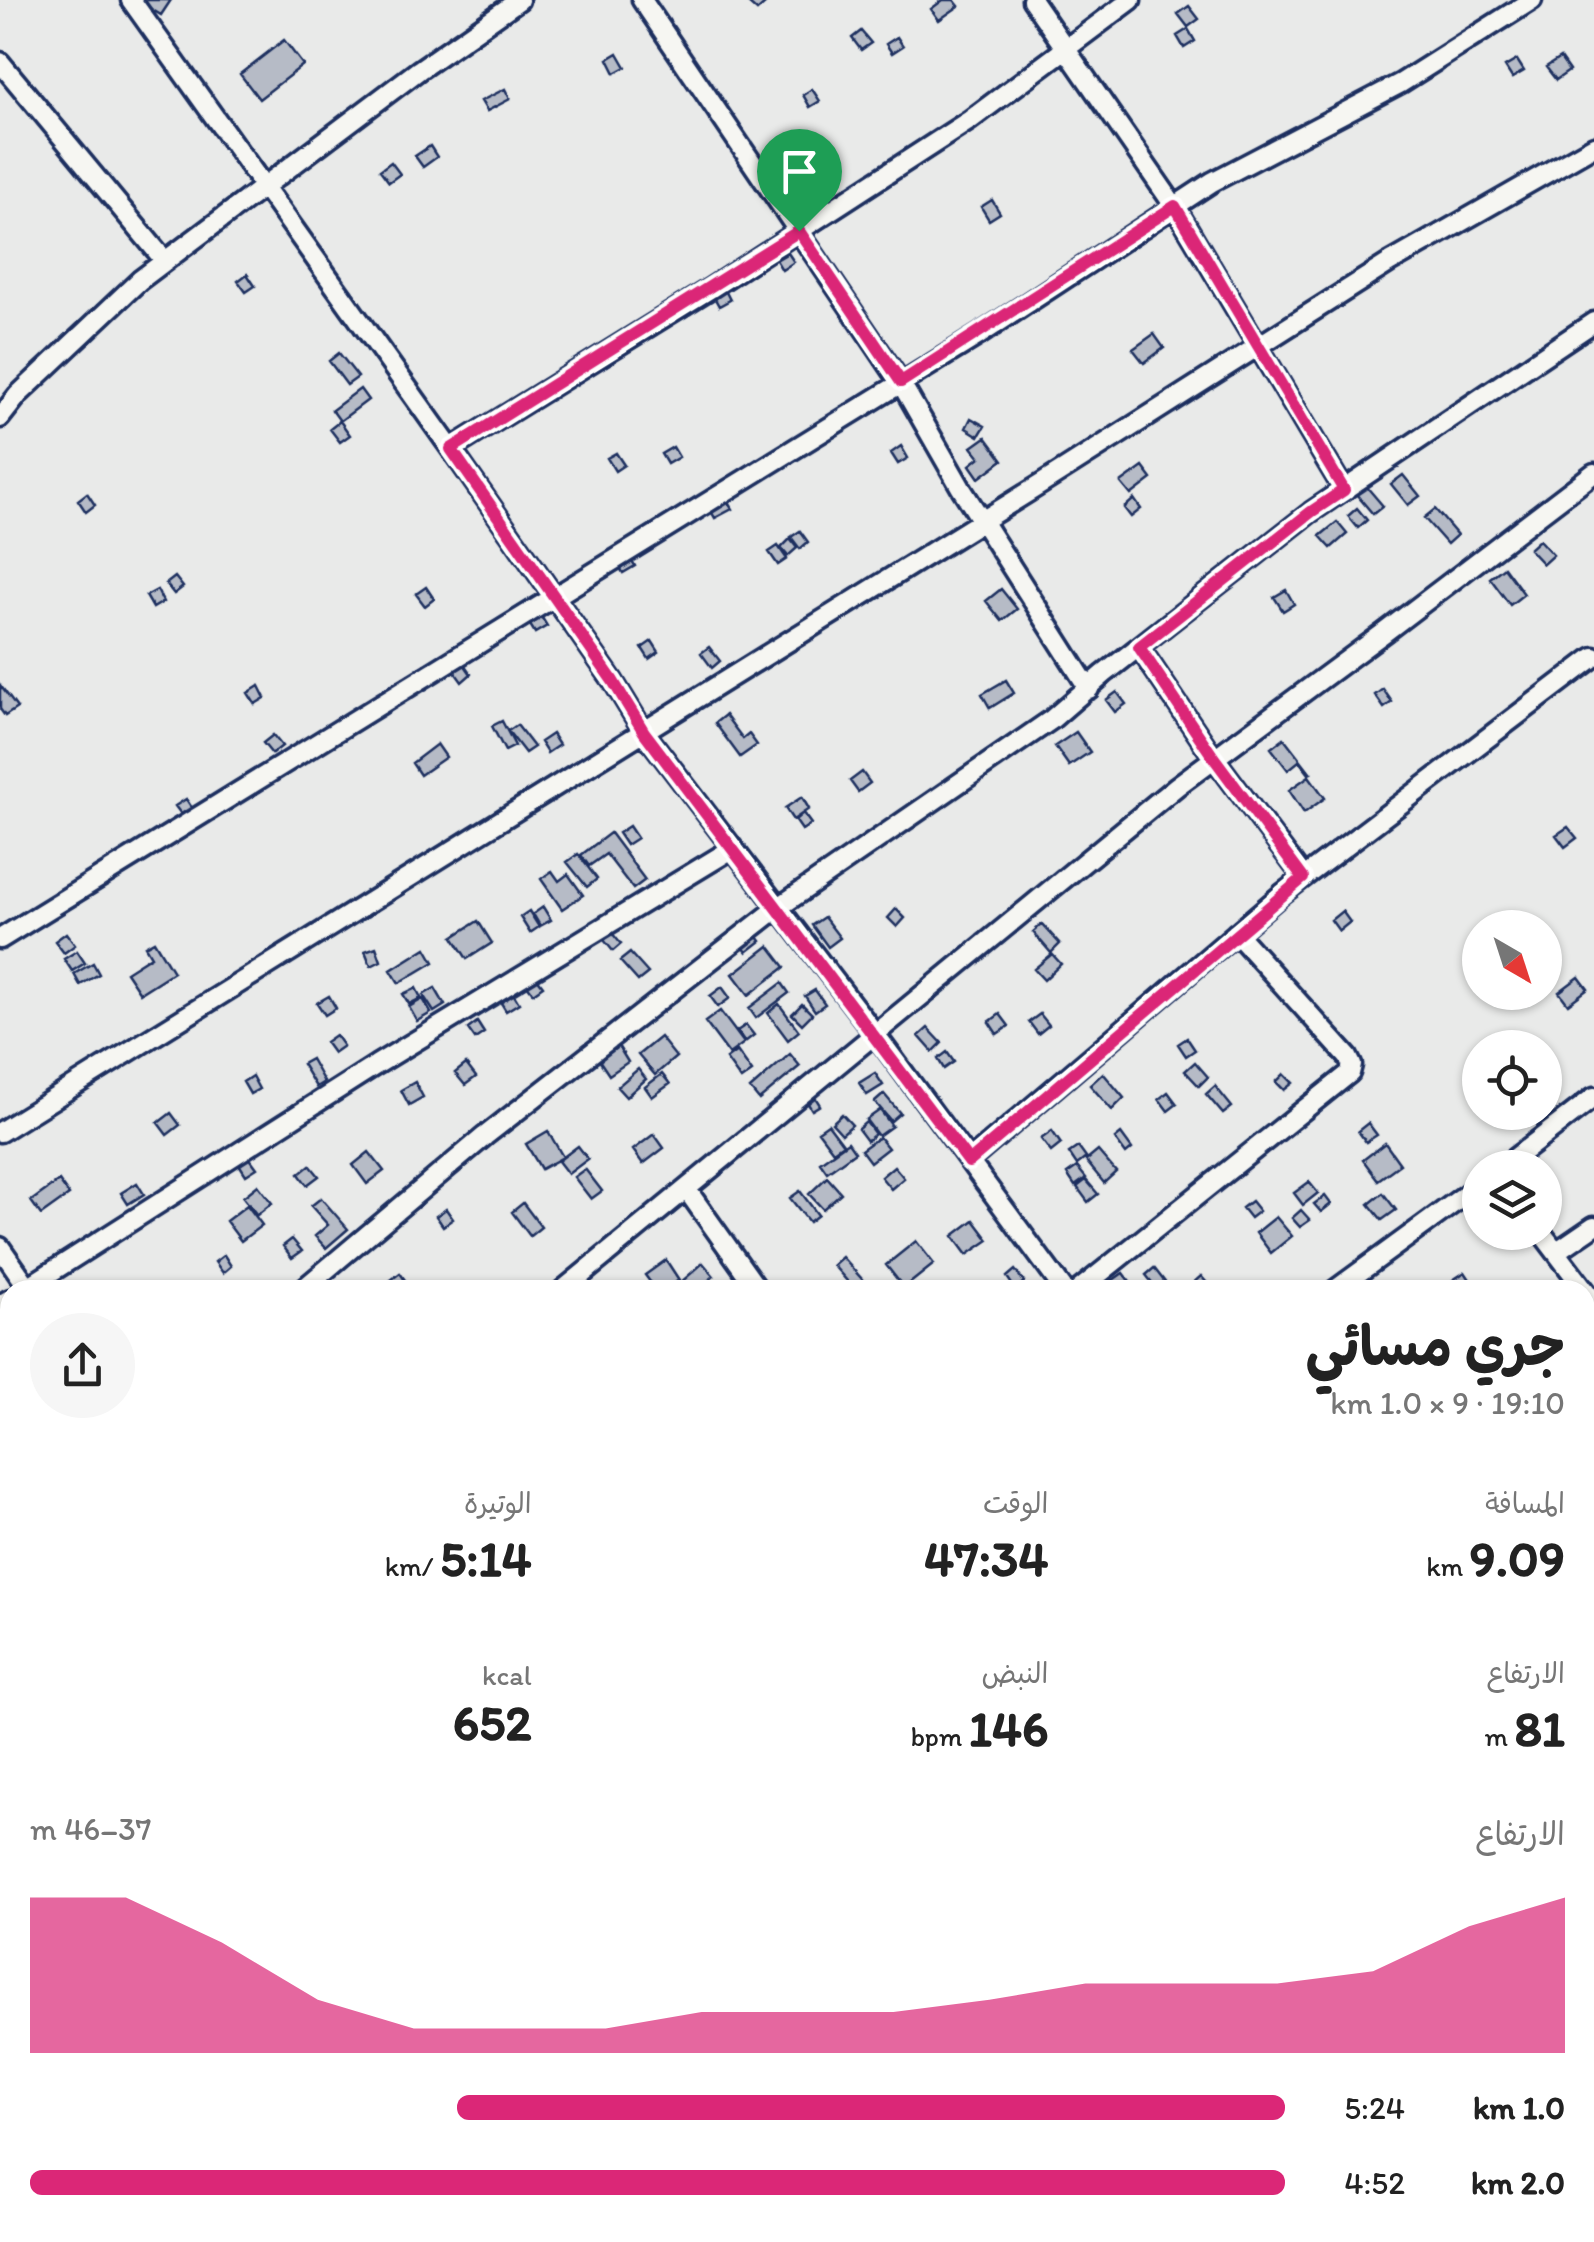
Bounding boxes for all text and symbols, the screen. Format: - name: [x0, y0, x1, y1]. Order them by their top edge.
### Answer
- pin: [757, 129, 842, 232]
- icon: arrive: [772, 144, 827, 199]
- north arrow: [1462, 910, 1562, 1010]
- map controls: [1462, 910, 1562, 1250]
- button: locate: [1462, 1030, 1562, 1130]
- button: layers: [1462, 1150, 1562, 1250]
- button: share: [30, 1313, 135, 1418]
- text: جري مسائي: [1305, 1313, 1565, 1379]
- text: 19:10 · 9 × 1.0 km: [1330, 1384, 1565, 1422]
- text: الوتيرة: [464, 1486, 532, 1520]
- text: الوقت: [983, 1486, 1048, 1520]
- text: المسافة: [1485, 1486, 1565, 1520]
- text: 5:14: [440, 1528, 532, 1589]
- text: 47:34: [924, 1528, 1048, 1589]
- text: 9.09: [1470, 1528, 1565, 1589]
- text: /km: [385, 1549, 440, 1583]
- text: km: [1426, 1549, 1470, 1583]
- text: النبض: [981, 1656, 1048, 1690]
- text: الارتفاع: [1486, 1656, 1565, 1690]
- text: kcal: [482, 1658, 532, 1692]
- text: 652: [453, 1692, 532, 1753]
- text: 146: [969, 1698, 1048, 1759]
- text: 81: [1514, 1698, 1565, 1759]
- text: bpm: [910, 1719, 969, 1753]
- text: m: [1485, 1719, 1514, 1753]
- text: 37–46 m: [30, 1810, 151, 1848]
- text: الارتفاع: [1475, 1815, 1565, 1853]
- text: 5:24: [1344, 2089, 1405, 2127]
- text: 1.0 km: [1473, 2089, 1565, 2127]
- text: 4:52: [1344, 2164, 1405, 2202]
- text: 2.0 km: [1471, 2164, 1565, 2202]

